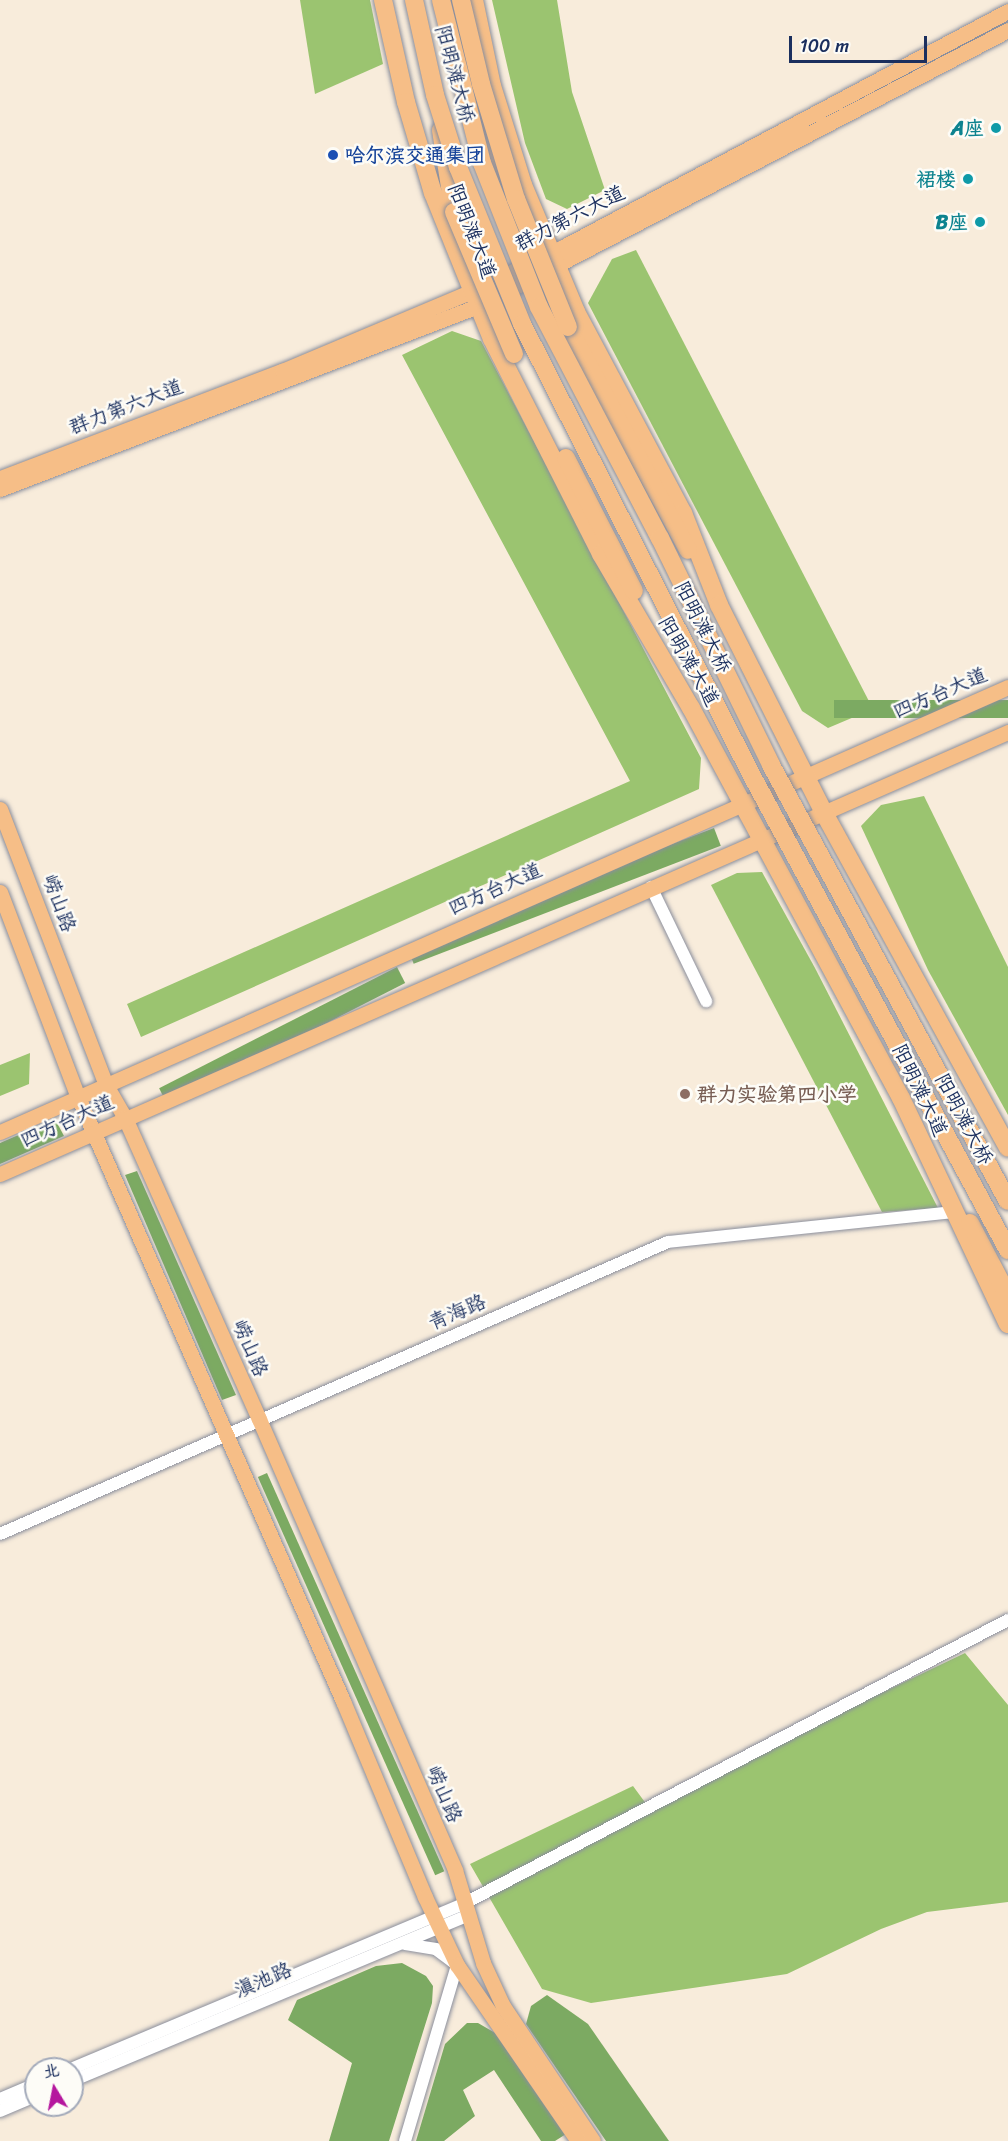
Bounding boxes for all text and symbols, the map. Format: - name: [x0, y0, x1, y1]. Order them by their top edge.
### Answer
- street label: 阳明滩大桥: [430, 23, 480, 125]
- scale bar: [792, 24, 930, 62]
- text: 100 m: [800, 30, 849, 62]
- place label: A座: [951, 116, 984, 140]
- marker: A座: [989, 121, 1003, 135]
- place label: 哈尔滨交通集团: [345, 143, 485, 167]
- marker: 哈尔滨交通集团: [326, 148, 340, 162]
- place label: 裙楼: [916, 167, 956, 191]
- marker: 裙楼: [961, 172, 975, 186]
- street label: 阳明滩大道: [443, 180, 501, 282]
- street label: 群力第六大道: [511, 180, 629, 256]
- place label: B座: [935, 210, 968, 234]
- marker: B座: [973, 215, 987, 229]
- street label: 群力第六大道: [66, 374, 186, 440]
- street label: 阳明滩大桥: [670, 577, 736, 677]
- street label: 阳明滩大道: [654, 612, 724, 710]
- street label: 四方台大道: [889, 662, 991, 724]
- street label: 四方台大道: [444, 858, 546, 920]
- street label: 崂山路: [37, 871, 81, 935]
- street label: 阳明滩大道: [887, 1040, 953, 1140]
- street label: 阳明滩大桥: [930, 1069, 998, 1169]
- place label: 群力实验第四小学: [697, 1082, 857, 1106]
- marker: 群力实验第四小学: [678, 1087, 692, 1101]
- street label: 四方台大道: [16, 1090, 118, 1152]
- street label: 青海路: [425, 1289, 489, 1335]
- street label: 崂山路: [227, 1316, 273, 1380]
- street label: 崂山路: [421, 1762, 467, 1826]
- street label: 滇池路: [231, 1957, 295, 2003]
- text: 北: [41, 2055, 62, 2086]
- north arrow: [24, 2057, 84, 2117]

